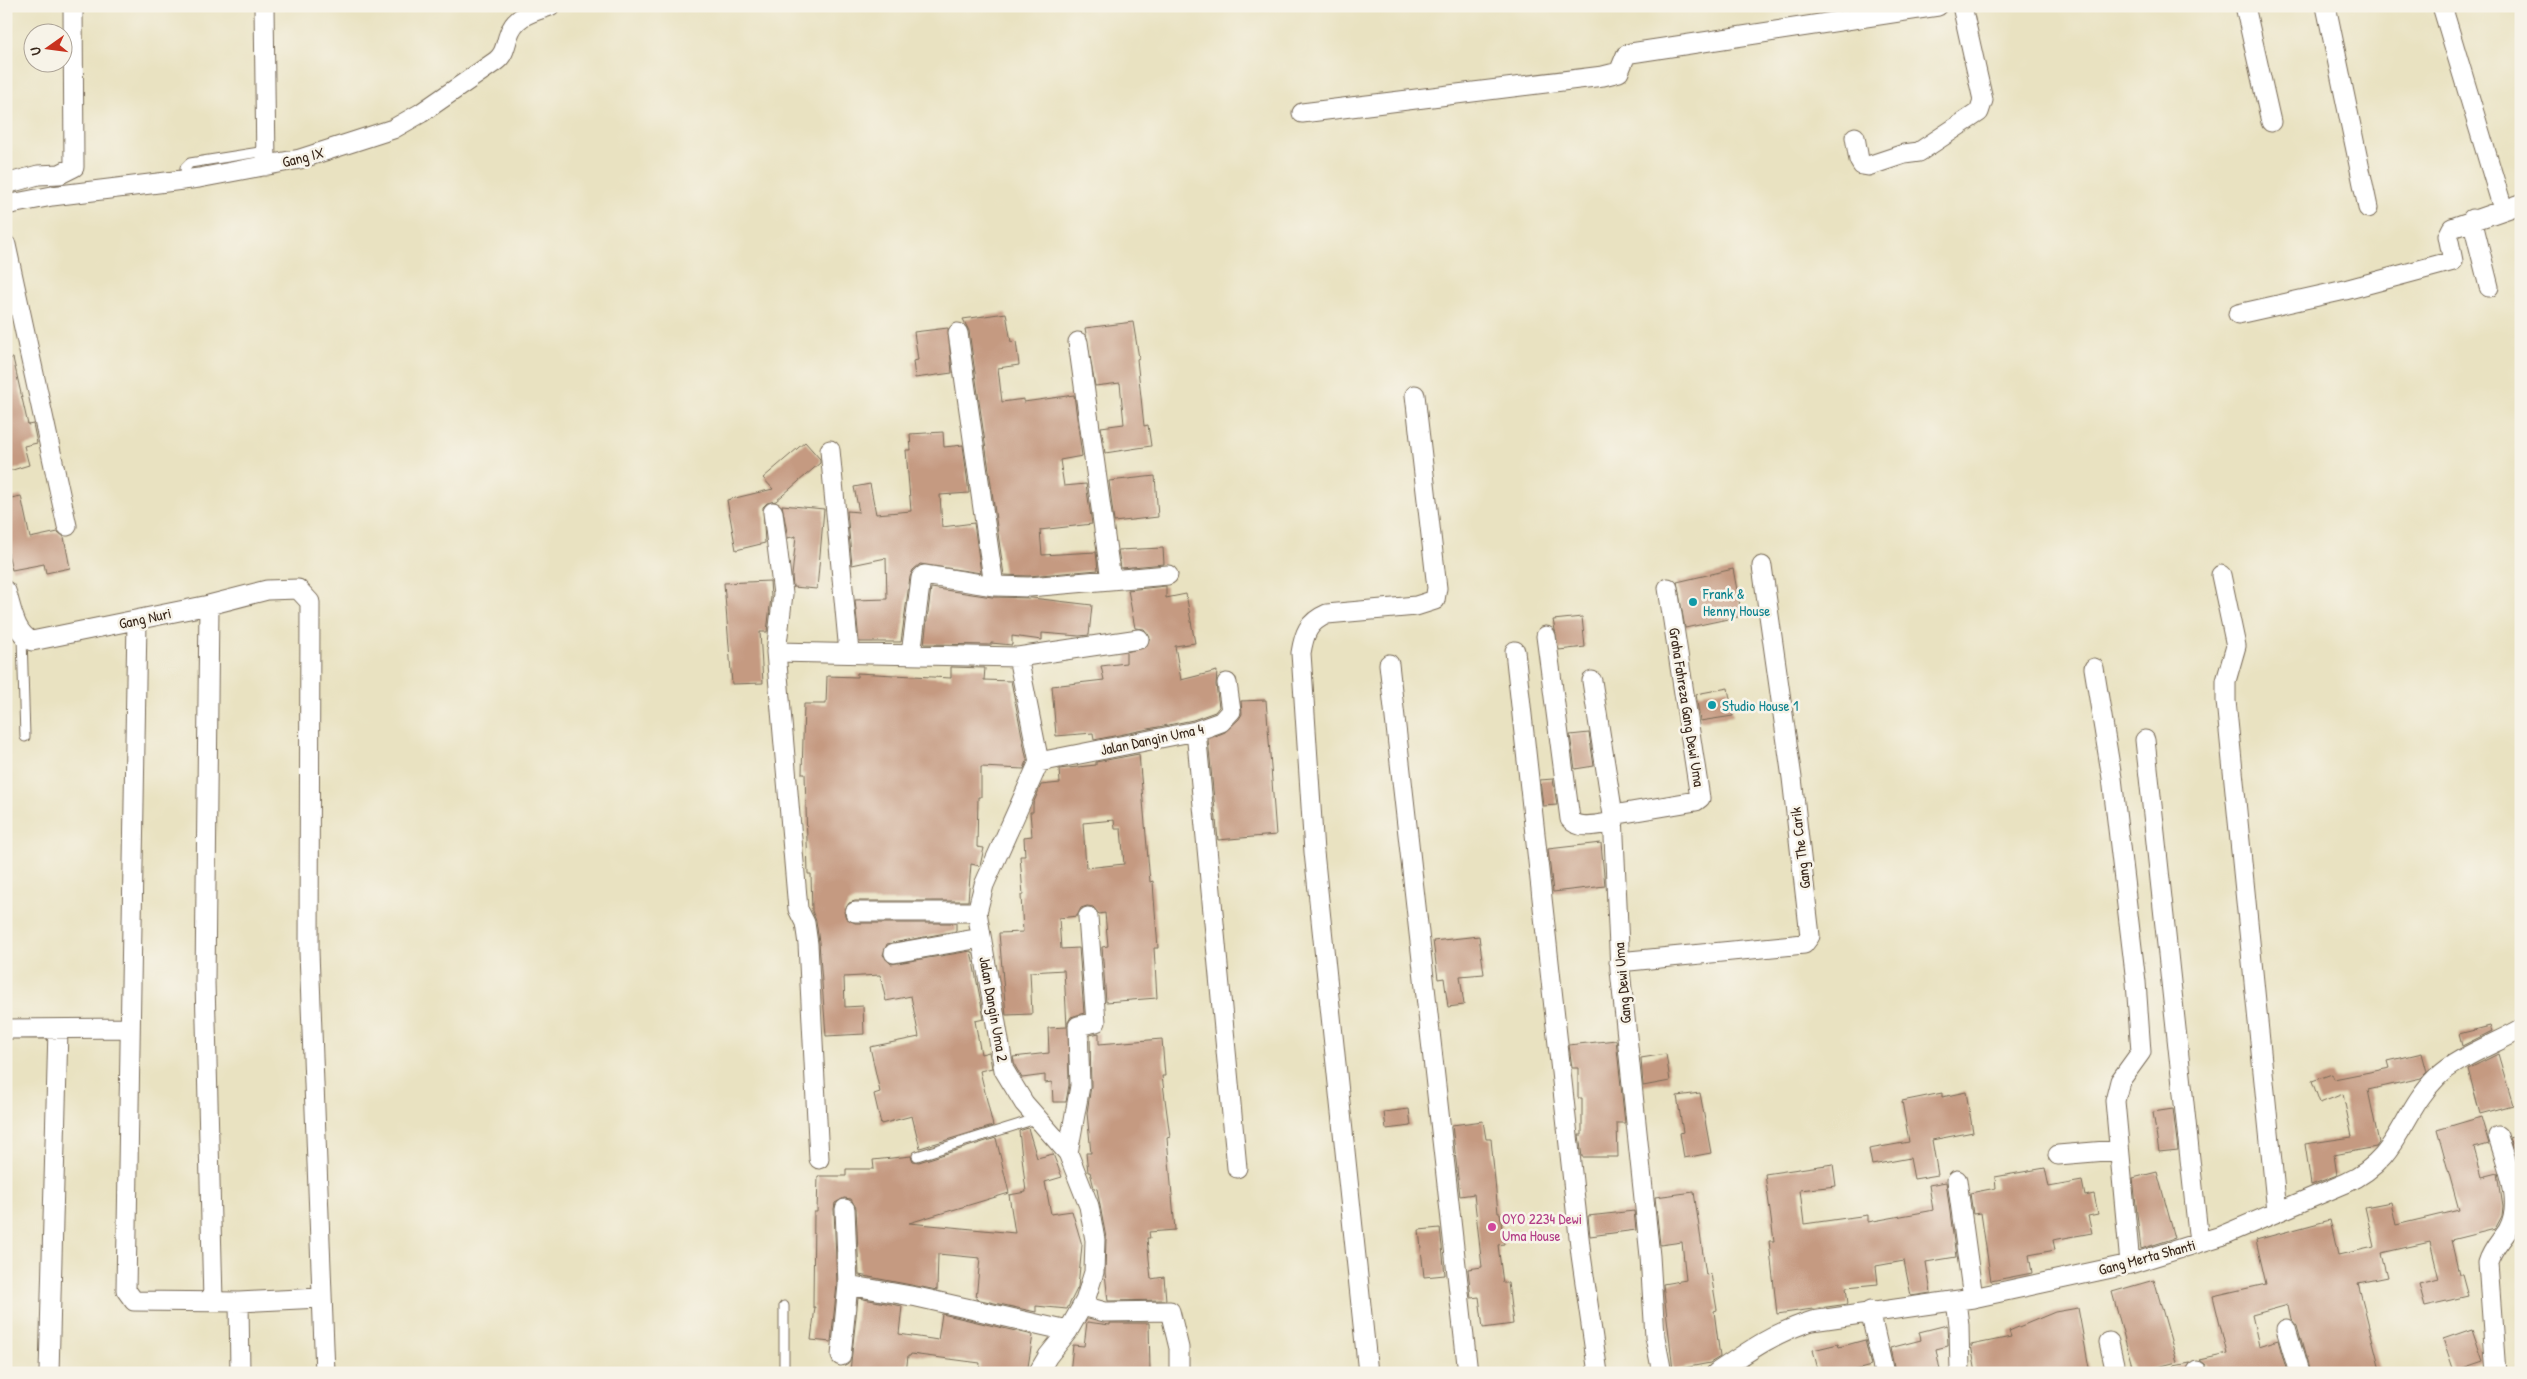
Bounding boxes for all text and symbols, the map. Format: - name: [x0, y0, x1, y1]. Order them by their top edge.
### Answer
- north arrow: [22, 22, 72, 72]
- text: U: [25, 45, 45, 57]
- street label: Gang IX: [280, 142, 326, 172]
- place label: Frank & Henny House: [1702, 583, 1770, 621]
- marker: Frank & Henny House: [1687, 596, 1699, 608]
- street label: Gang Nuri: [117, 602, 173, 634]
- street label: Graha Fahreza Gang Dewi Uma: [1664, 626, 1710, 788]
- place label: Studio House 1: [1722, 695, 1798, 716]
- marker: Studio House 1: [1706, 699, 1718, 711]
- street label: Jalan Dangin Uma 4: [1098, 718, 1206, 760]
- street label: Gang The Carik: [1785, 806, 1815, 890]
- street label: Gang Dewi Uma: [1608, 942, 1636, 1024]
- street label: Jalan Dangin Uma 2: [974, 955, 1014, 1063]
- place label: OYO 2234 Dewi Uma House: [1502, 1208, 1582, 1246]
- marker: OYO 2234 Dewi Uma House: [1486, 1221, 1498, 1233]
- street label: Gang Merta Shanti: [2096, 1234, 2198, 1280]

